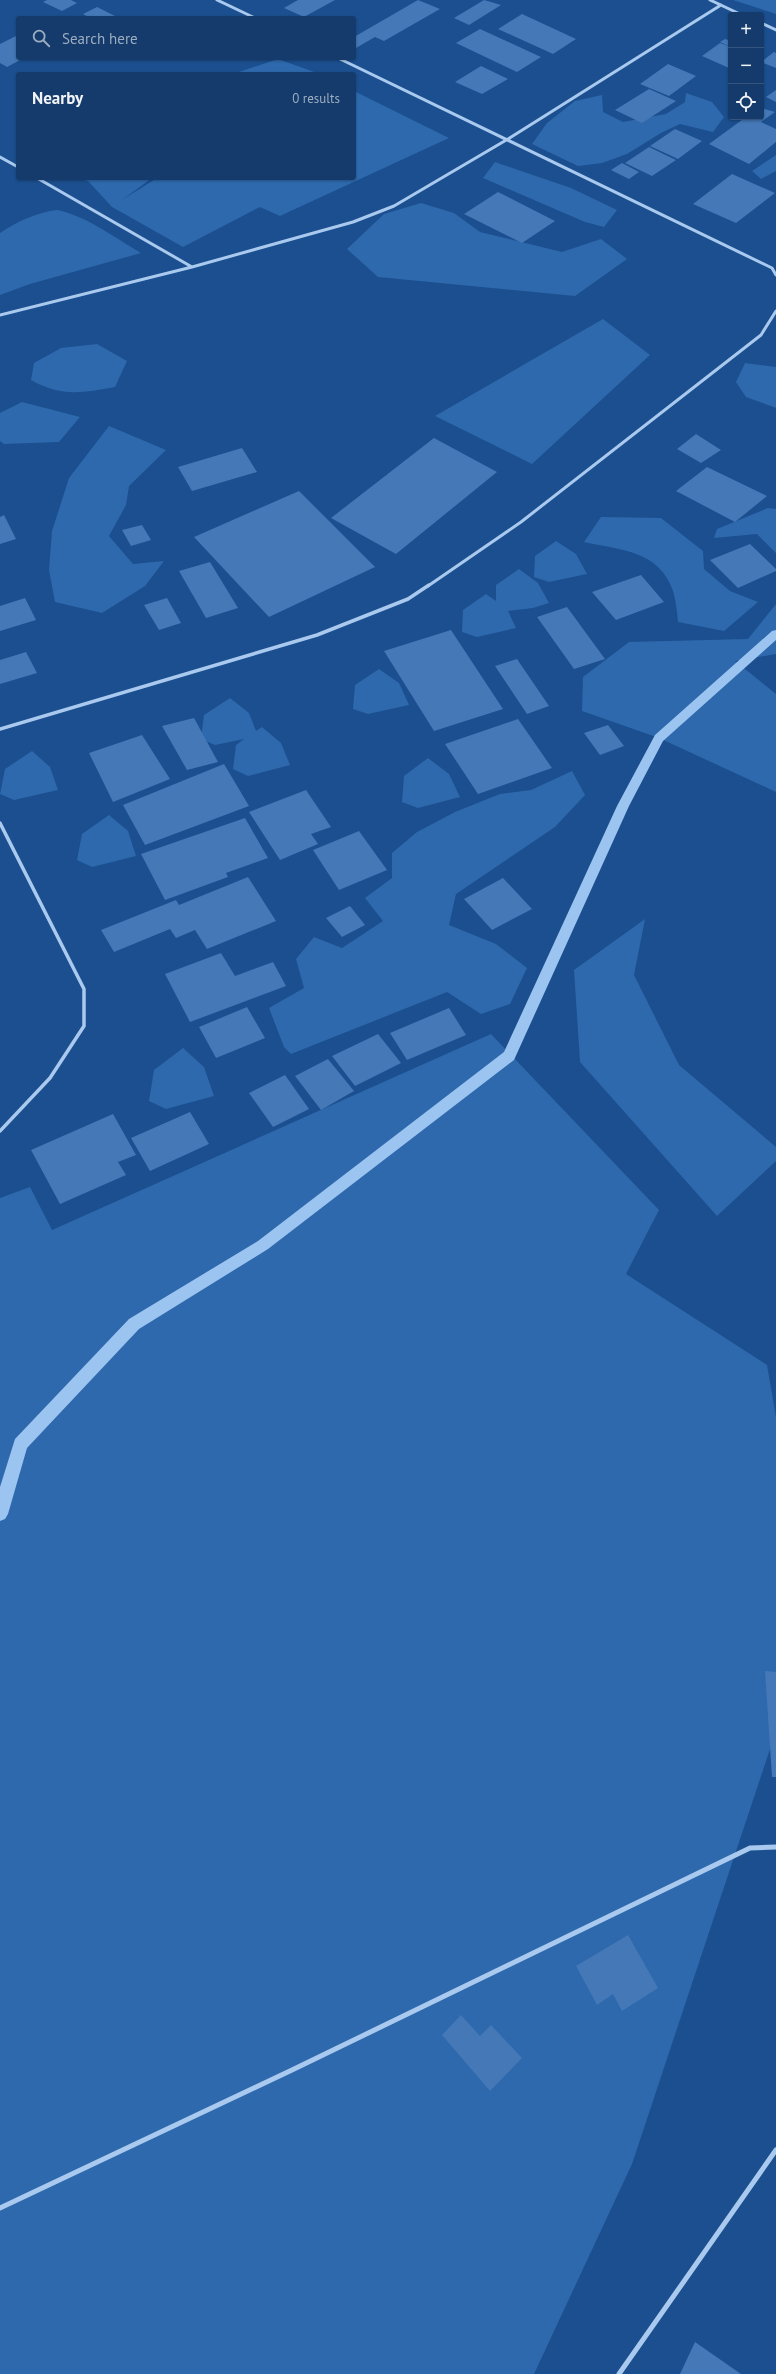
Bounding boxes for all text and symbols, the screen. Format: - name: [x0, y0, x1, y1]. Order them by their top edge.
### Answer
- map controls: [728, 12, 764, 120]
- button: +: [728, 12, 764, 48]
- search box: [16, 16, 356, 60]
- icon: search: [30, 27, 52, 49]
- text: Search here: [62, 29, 138, 48]
- button: −: [728, 48, 764, 84]
- button: locate: [728, 84, 764, 120]
- text: Nearby: [32, 87, 83, 109]
- text: 0 results: [292, 90, 340, 107]

